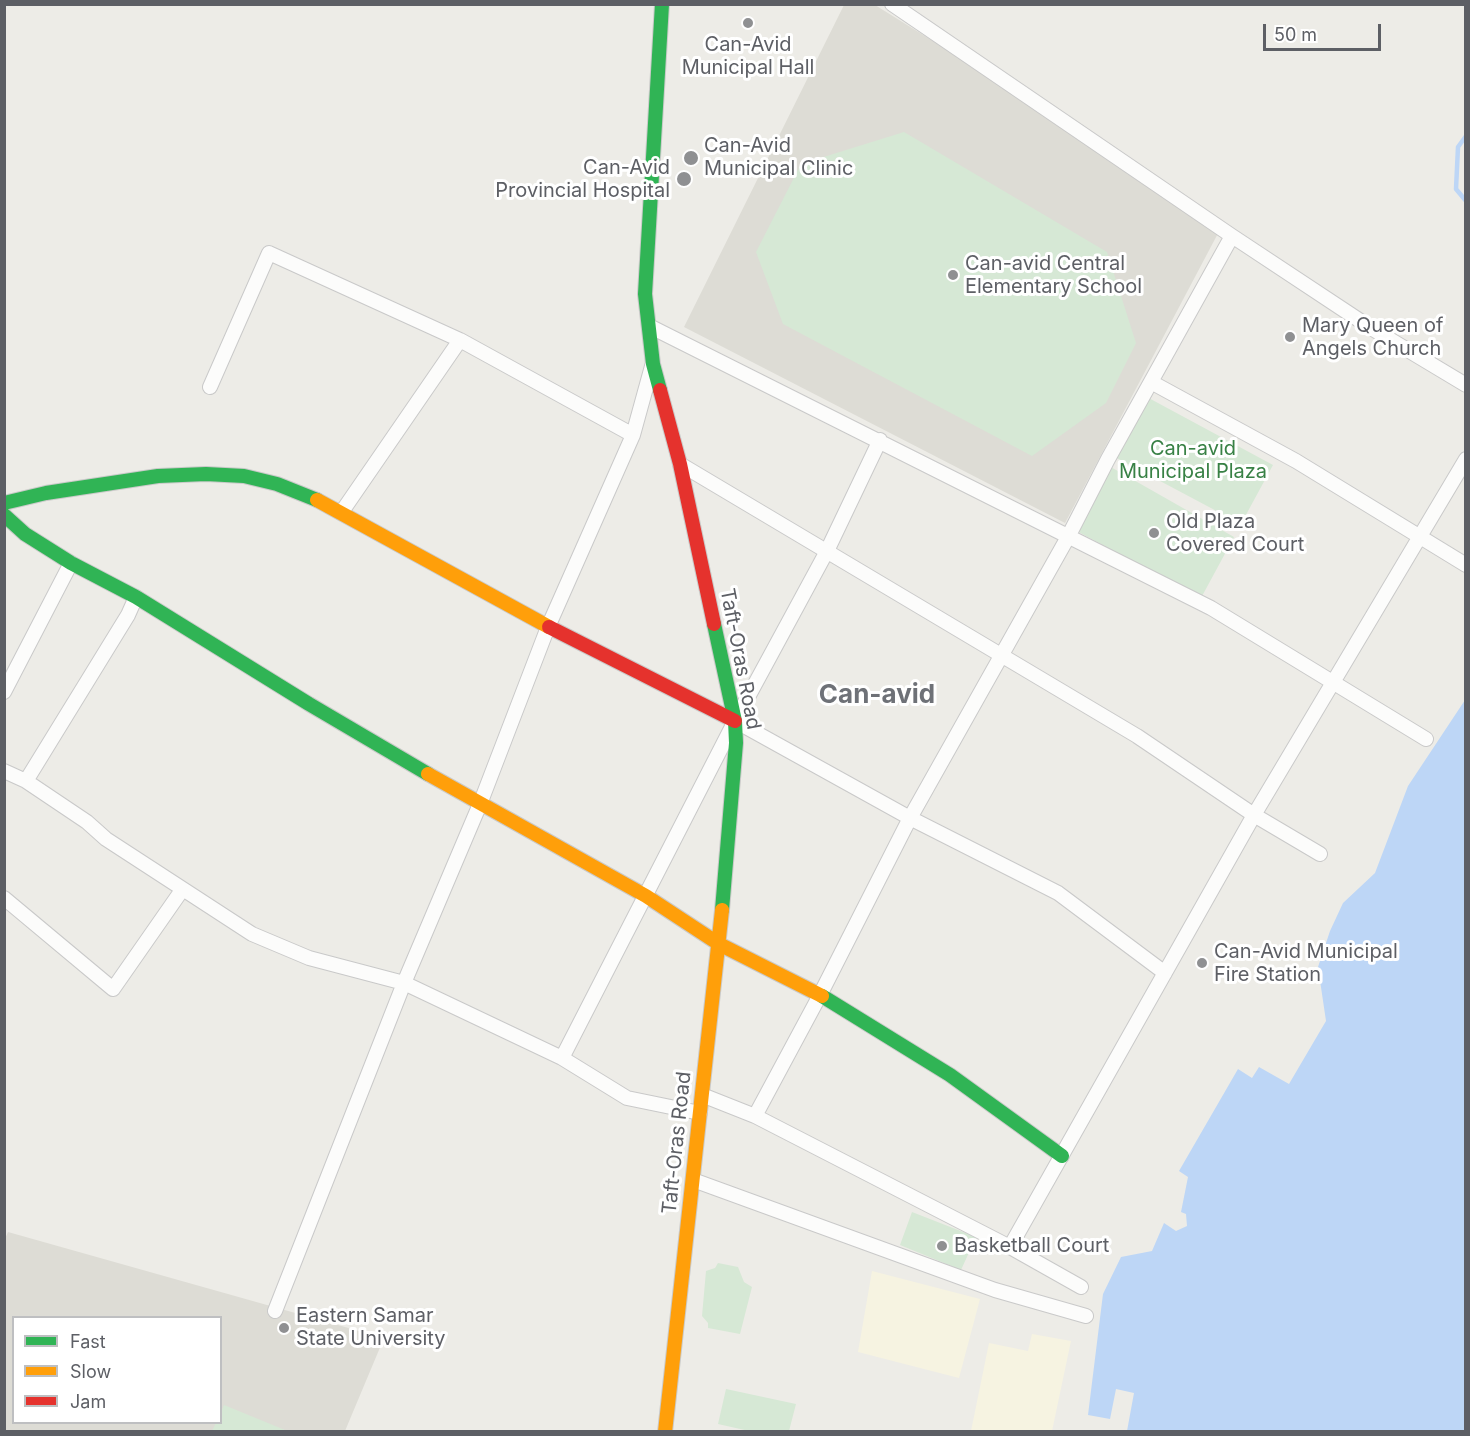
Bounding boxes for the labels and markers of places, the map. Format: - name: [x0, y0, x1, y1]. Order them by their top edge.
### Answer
- marker: Can-Avid Municipal Hall: [741, 16, 755, 30]
- place label: Can-Avid Municipal Hall: [682, 33, 814, 80]
- place label: Can-Avid Municipal Clinic: [704, 134, 853, 181]
- marker: Can-Avid Municipal Clinic: [682, 149, 700, 167]
- place label: Can-Avid Provincial Hospital: [495, 156, 670, 203]
- marker: Can-Avid Provincial Hospital: [675, 170, 693, 188]
- place label: Can-avid Central Elementary School: [965, 252, 1142, 299]
- marker: Can-avid Central Elementary School: [946, 268, 960, 282]
- place label: Mary Queen of Angels Church: [1302, 314, 1443, 361]
- marker: Mary Queen of Angels Church: [1283, 330, 1297, 344]
- place label: Old Plaza Covered Court: [1166, 510, 1304, 557]
- marker: Old Plaza Covered Court: [1147, 526, 1161, 540]
- place label: Can-Avid Municipal Fire Station: [1214, 940, 1398, 987]
- marker: Can-Avid Municipal Fire Station: [1195, 956, 1209, 970]
- place label: Basketball Court: [954, 1234, 1109, 1258]
- marker: Basketball Court: [935, 1239, 949, 1253]
- place label: Eastern Samar State University: [296, 1304, 445, 1351]
- marker: Eastern Samar State University: [277, 1321, 291, 1335]

